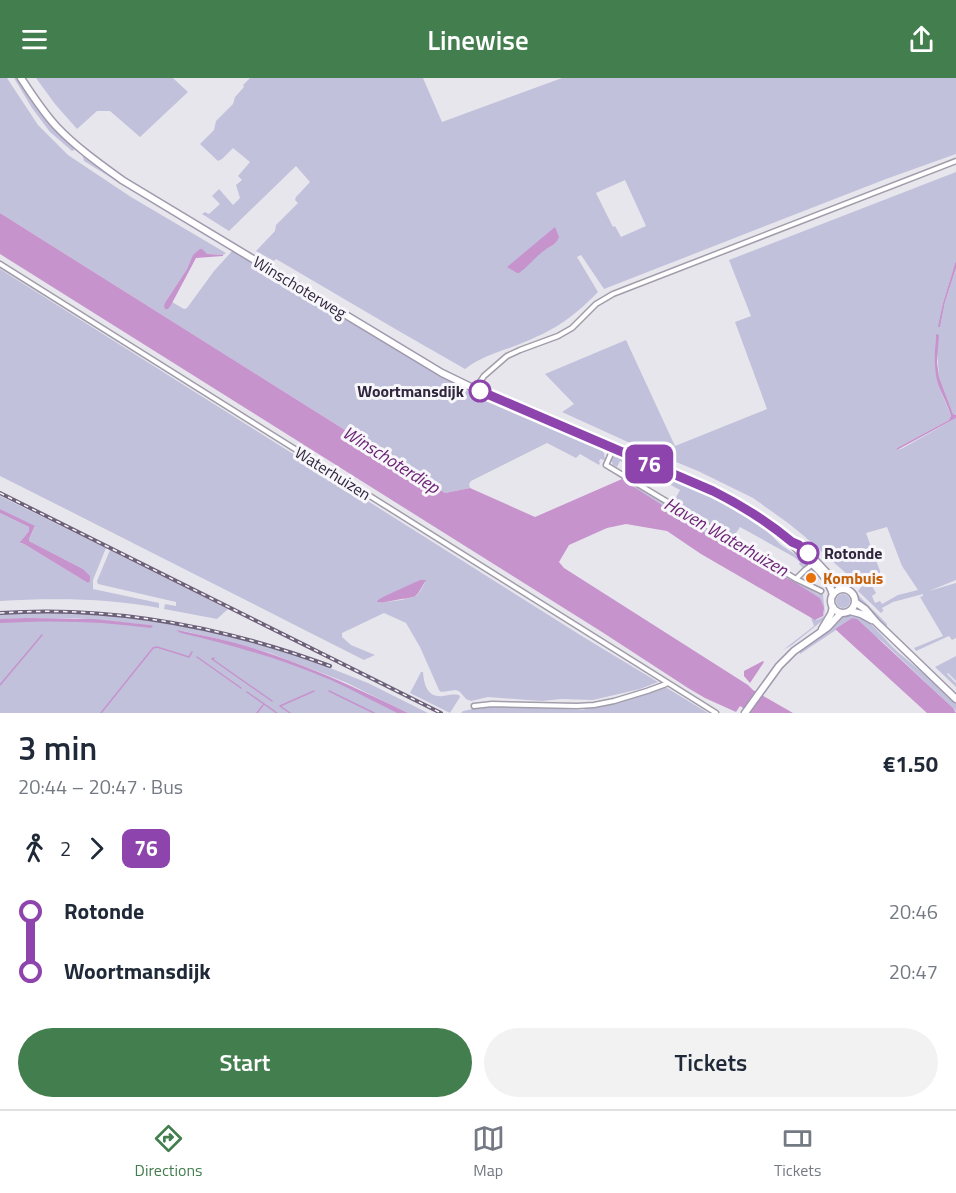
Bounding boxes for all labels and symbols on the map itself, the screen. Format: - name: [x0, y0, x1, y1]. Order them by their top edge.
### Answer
- street label: Winschoterweg: [249, 250, 351, 324]
- place label: Woortmansdijk: [357, 379, 465, 403]
- marker: Woortmansdijk: [469, 380, 491, 402]
- water label: Winschoterdiep: [338, 419, 446, 501]
- street label: Waterhuizen: [290, 440, 376, 506]
- line badge: 76: [622, 444, 676, 484]
- water label: Haven Waterhuizen: [659, 490, 794, 584]
- place label: Rotonde: [824, 541, 882, 565]
- marker: Rotonde: [797, 542, 819, 564]
- place label: Kombuis: [823, 566, 883, 590]
- marker: Kombuis: [804, 571, 818, 585]

